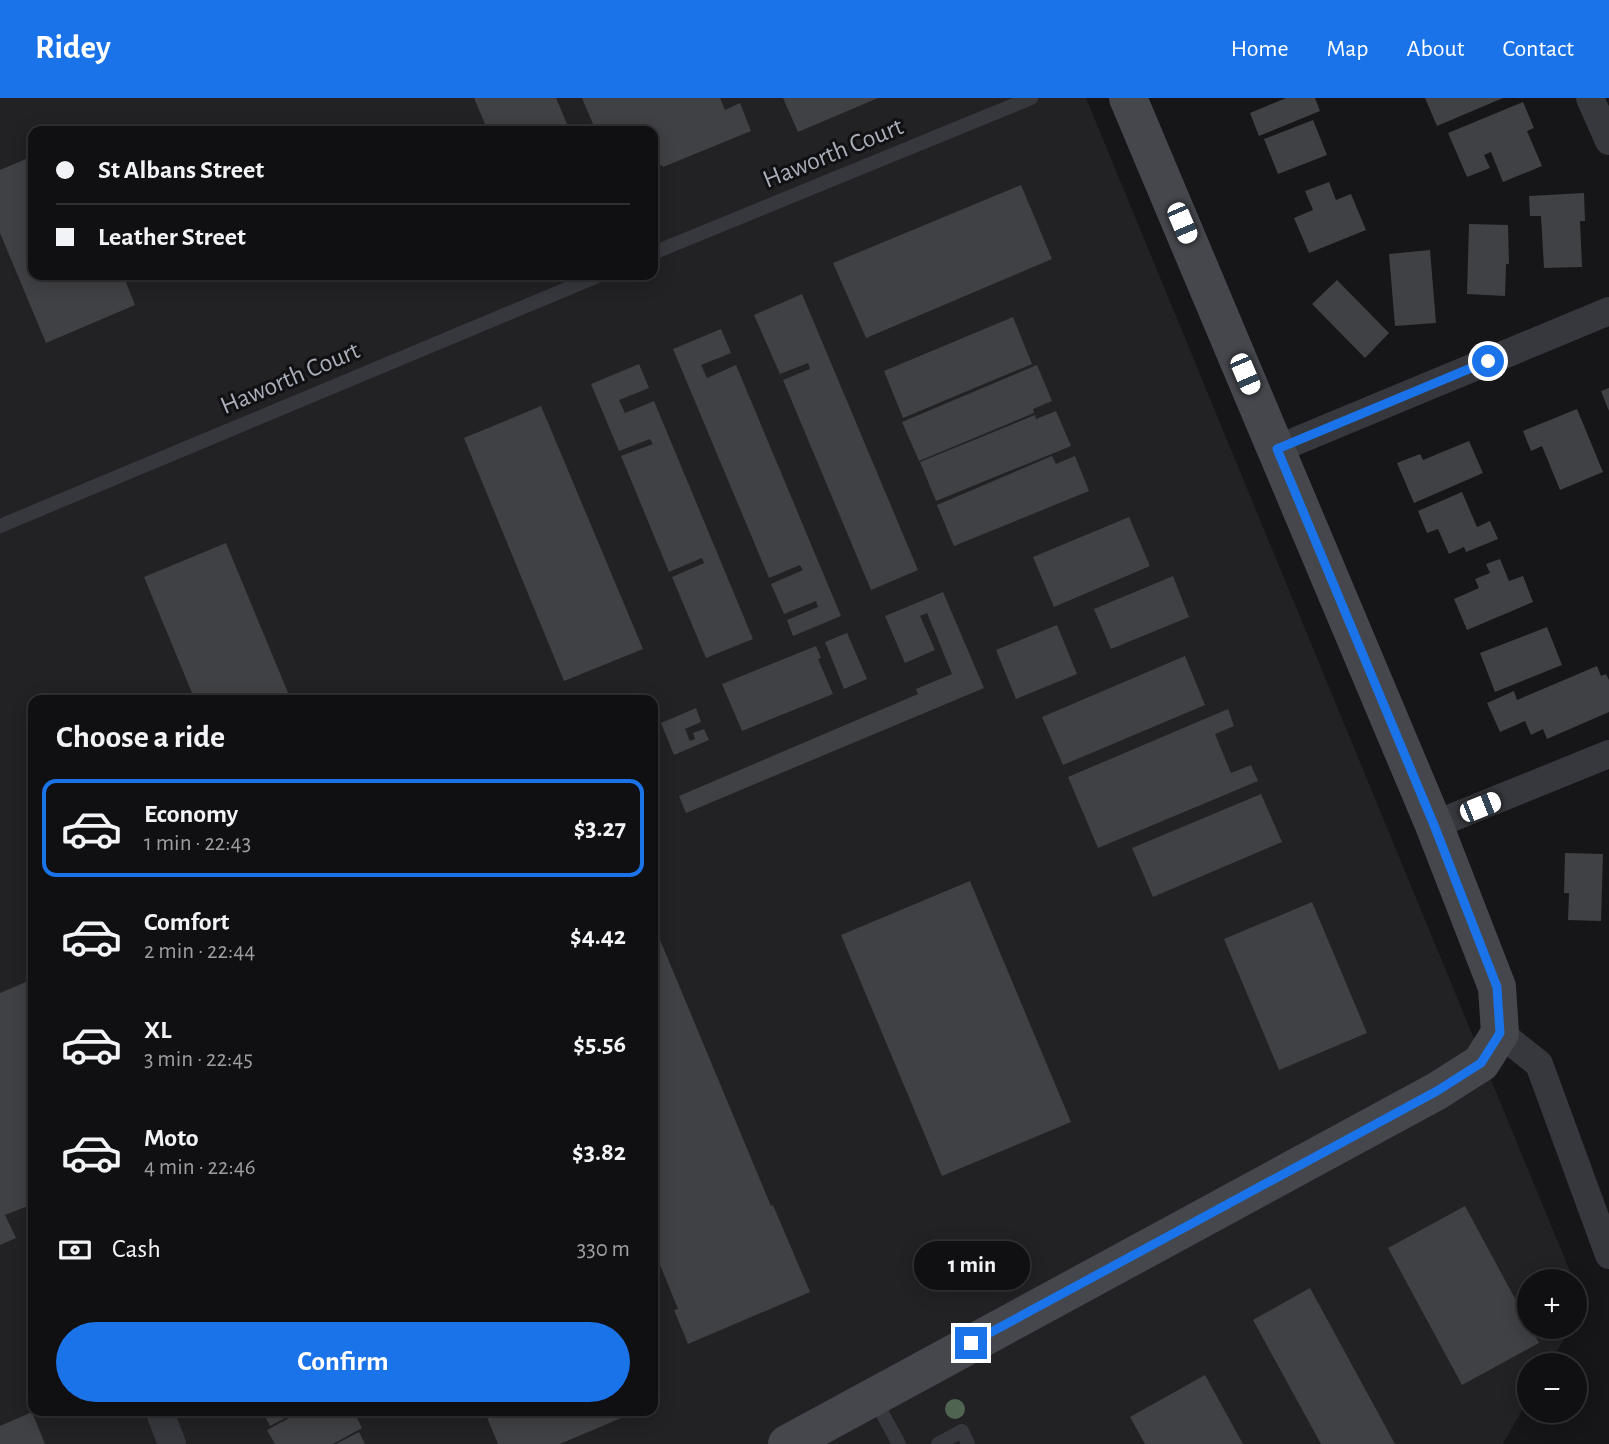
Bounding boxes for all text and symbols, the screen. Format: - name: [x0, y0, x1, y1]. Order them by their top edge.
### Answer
- text: Ridey: [35, 32, 111, 65]
- text: Home: [1231, 37, 1289, 61]
- text: Map: [1327, 37, 1369, 61]
- text: About: [1407, 37, 1464, 61]
- text: Contact: [1502, 37, 1574, 61]
- street label: Haworth Court: [759, 113, 907, 193]
- text: St Albans Street: [98, 157, 264, 183]
- car: [1165, 200, 1200, 246]
- text: Leather Street: [98, 224, 246, 250]
- street label: Haworth Court: [217, 337, 363, 419]
- route start: [1472, 345, 1504, 377]
- car: [1228, 351, 1263, 397]
- text: Choose a ride: [56, 721, 225, 753]
- car: [1457, 789, 1504, 825]
- icon: car: [60, 797, 123, 860]
- text: Economy: [144, 801, 238, 827]
- text: $3.27: [574, 815, 626, 841]
- text: 1 min · 22:43: [144, 832, 251, 855]
- icon: car: [60, 905, 123, 968]
- text: Comfort: [144, 909, 229, 935]
- text: $4.42: [570, 923, 626, 949]
- text: 2 min · 22:44: [144, 940, 255, 963]
- icon: car: [60, 1013, 123, 1076]
- text: XL: [144, 1017, 171, 1043]
- text: $5.56: [573, 1031, 626, 1057]
- text: 3 min · 22:45: [144, 1048, 253, 1071]
- icon: car: [60, 1121, 123, 1184]
- text: Moto: [144, 1125, 199, 1151]
- text: $3.82: [572, 1139, 626, 1165]
- text: 4 min · 22:46: [144, 1156, 256, 1179]
- icon: cash: [56, 1231, 94, 1269]
- text: Cash: [112, 1236, 161, 1262]
- text: 330 m: [577, 1238, 630, 1261]
- callout: 1 min: [913, 1242, 1029, 1290]
- text: 1 min: [948, 1254, 996, 1277]
- map controls: [1517, 1269, 1587, 1423]
- button: +: [1517, 1269, 1587, 1339]
- button: Confirm: [56, 1322, 630, 1402]
- route end: [955, 1327, 987, 1359]
- button: −: [1517, 1353, 1587, 1423]

